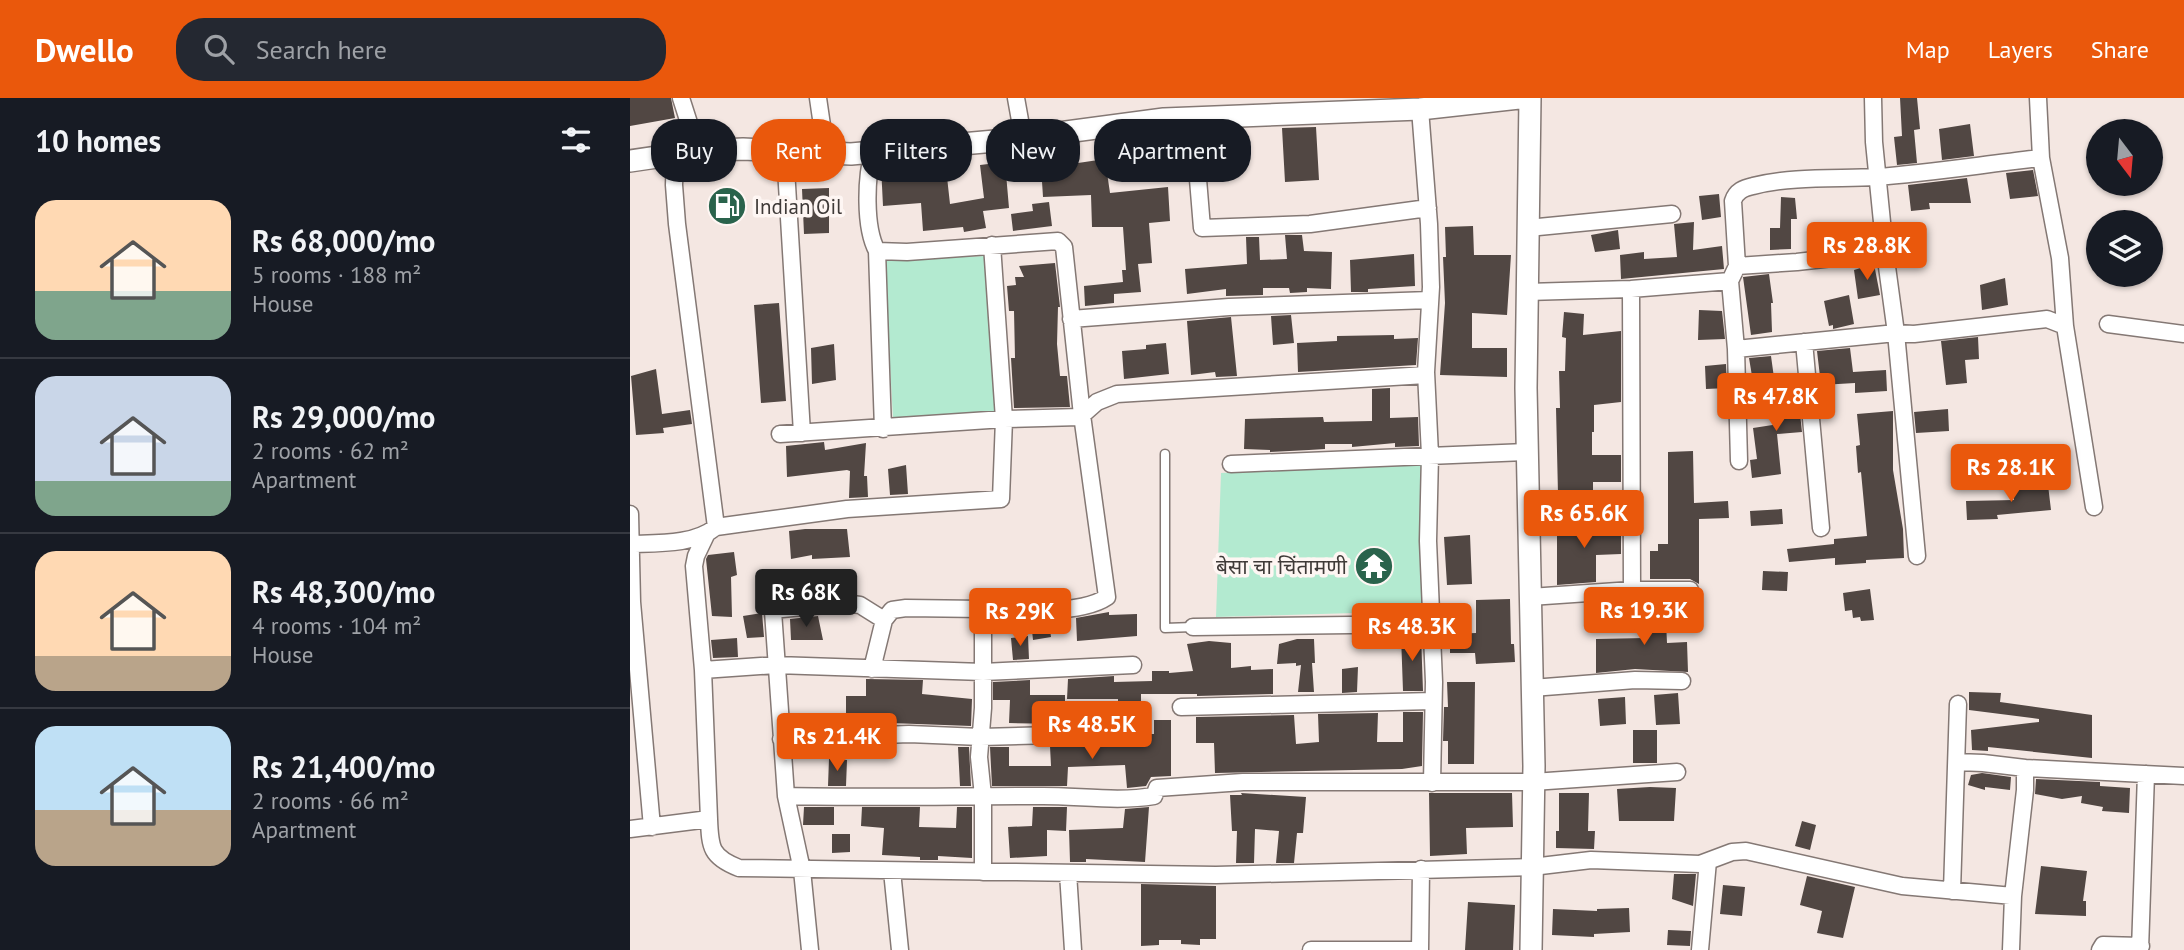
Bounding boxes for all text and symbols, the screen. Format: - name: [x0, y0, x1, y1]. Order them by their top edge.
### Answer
- search box: [176, 18, 666, 81]
- text: Dwello: [35, 28, 134, 71]
- icon: search: [200, 30, 238, 68]
- text: Search here: [256, 33, 387, 66]
- text: Map: [1906, 34, 1950, 65]
- text: Layers: [1988, 34, 2053, 65]
- text: Share: [2091, 34, 2149, 65]
- chip: Buy: [651, 119, 737, 182]
- chip: Rent: [751, 119, 846, 182]
- chip: Filters: [860, 119, 972, 182]
- chip: New: [986, 119, 1080, 182]
- chip: Apartment: [1094, 119, 1251, 182]
- north arrow: [2086, 119, 2163, 196]
- map controls: [2086, 119, 2163, 287]
- text: 10 homes: [35, 121, 161, 160]
- icon: filters: [557, 121, 595, 159]
- fuel station icon: Indian Oil: [706, 185, 748, 227]
- place label: Indian Oil: [754, 193, 842, 220]
- button: layers: [2086, 210, 2163, 287]
- text: Rs 68,000/mo: [252, 221, 435, 260]
- pin: Rs 28.8K: [1795, 222, 1939, 282]
- icon: home: [91, 228, 175, 312]
- text: Rs 28.8K: [1823, 230, 1911, 259]
- text: 5 rooms · 188 m²: [252, 260, 421, 289]
- text: House: [252, 289, 314, 318]
- pin: Rs 47.8K: [1704, 374, 1848, 433]
- text: Rs 47.8K: [1733, 381, 1819, 410]
- text: Rs 29,000/mo: [252, 397, 435, 436]
- icon: home: [91, 404, 175, 488]
- text: 2 rooms · 62 m²: [252, 436, 409, 465]
- pin: Rs 28.1K: [1939, 444, 2083, 504]
- text: Rs 28.1K: [1967, 452, 2055, 481]
- text: Apartment: [252, 465, 356, 494]
- pin: Rs 65.6K: [1512, 490, 1656, 550]
- text: Rs 65.6K: [1540, 498, 1628, 527]
- temple icon: बेसा चा चिंतामणी: [1353, 545, 1395, 587]
- place label: बेसा चा चिंतामणी: [1216, 553, 1348, 580]
- pin: Rs 68K: [749, 570, 863, 629]
- text: Rs 48,300/mo: [252, 572, 435, 611]
- text: Rs 68K: [771, 577, 841, 606]
- icon: home: [91, 579, 175, 663]
- pin: Rs 29K: [963, 588, 1077, 648]
- pin: Rs 19.3K: [1572, 588, 1716, 647]
- text: Rs 19.3K: [1600, 595, 1688, 624]
- text: Rs 29K: [985, 596, 1055, 625]
- pin: Rs 48.3K: [1340, 603, 1484, 663]
- text: 4 rooms · 104 m²: [252, 611, 421, 640]
- text: Rs 48.3K: [1368, 611, 1456, 640]
- text: House: [252, 640, 314, 669]
- pin: Rs 48.5K: [1020, 702, 1164, 761]
- text: Rs 48.5K: [1048, 709, 1136, 738]
- pin: Rs 21.4K: [765, 714, 909, 773]
- text: Rs 21.4K: [793, 721, 881, 750]
- text: Rs 21,400/mo: [252, 747, 435, 786]
- icon: home: [91, 754, 175, 838]
- text: 2 rooms · 66 m²: [252, 786, 409, 815]
- text: Apartment: [252, 815, 356, 844]

